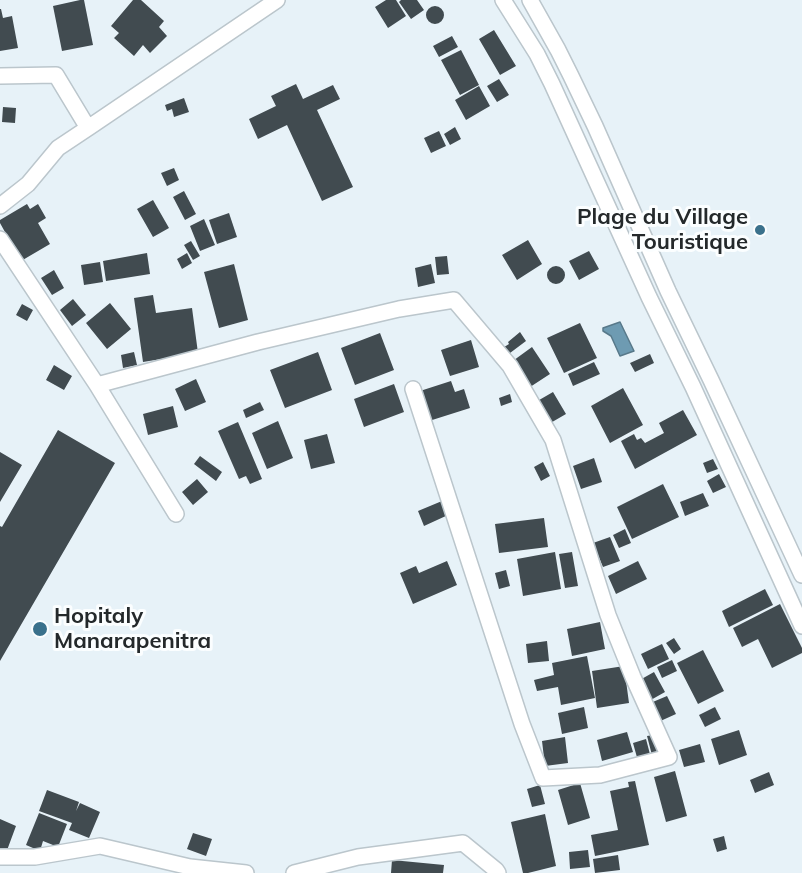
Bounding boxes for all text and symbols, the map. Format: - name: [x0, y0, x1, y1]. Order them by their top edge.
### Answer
- place label: Plage du Village Touristique: [577, 204, 748, 255]
- marker: Plage du Village Touristique: [753, 223, 767, 237]
- place label: Hopitaly Manarapenitra: [54, 603, 211, 654]
- marker: Hopitaly Manarapenitra: [31, 620, 49, 638]

